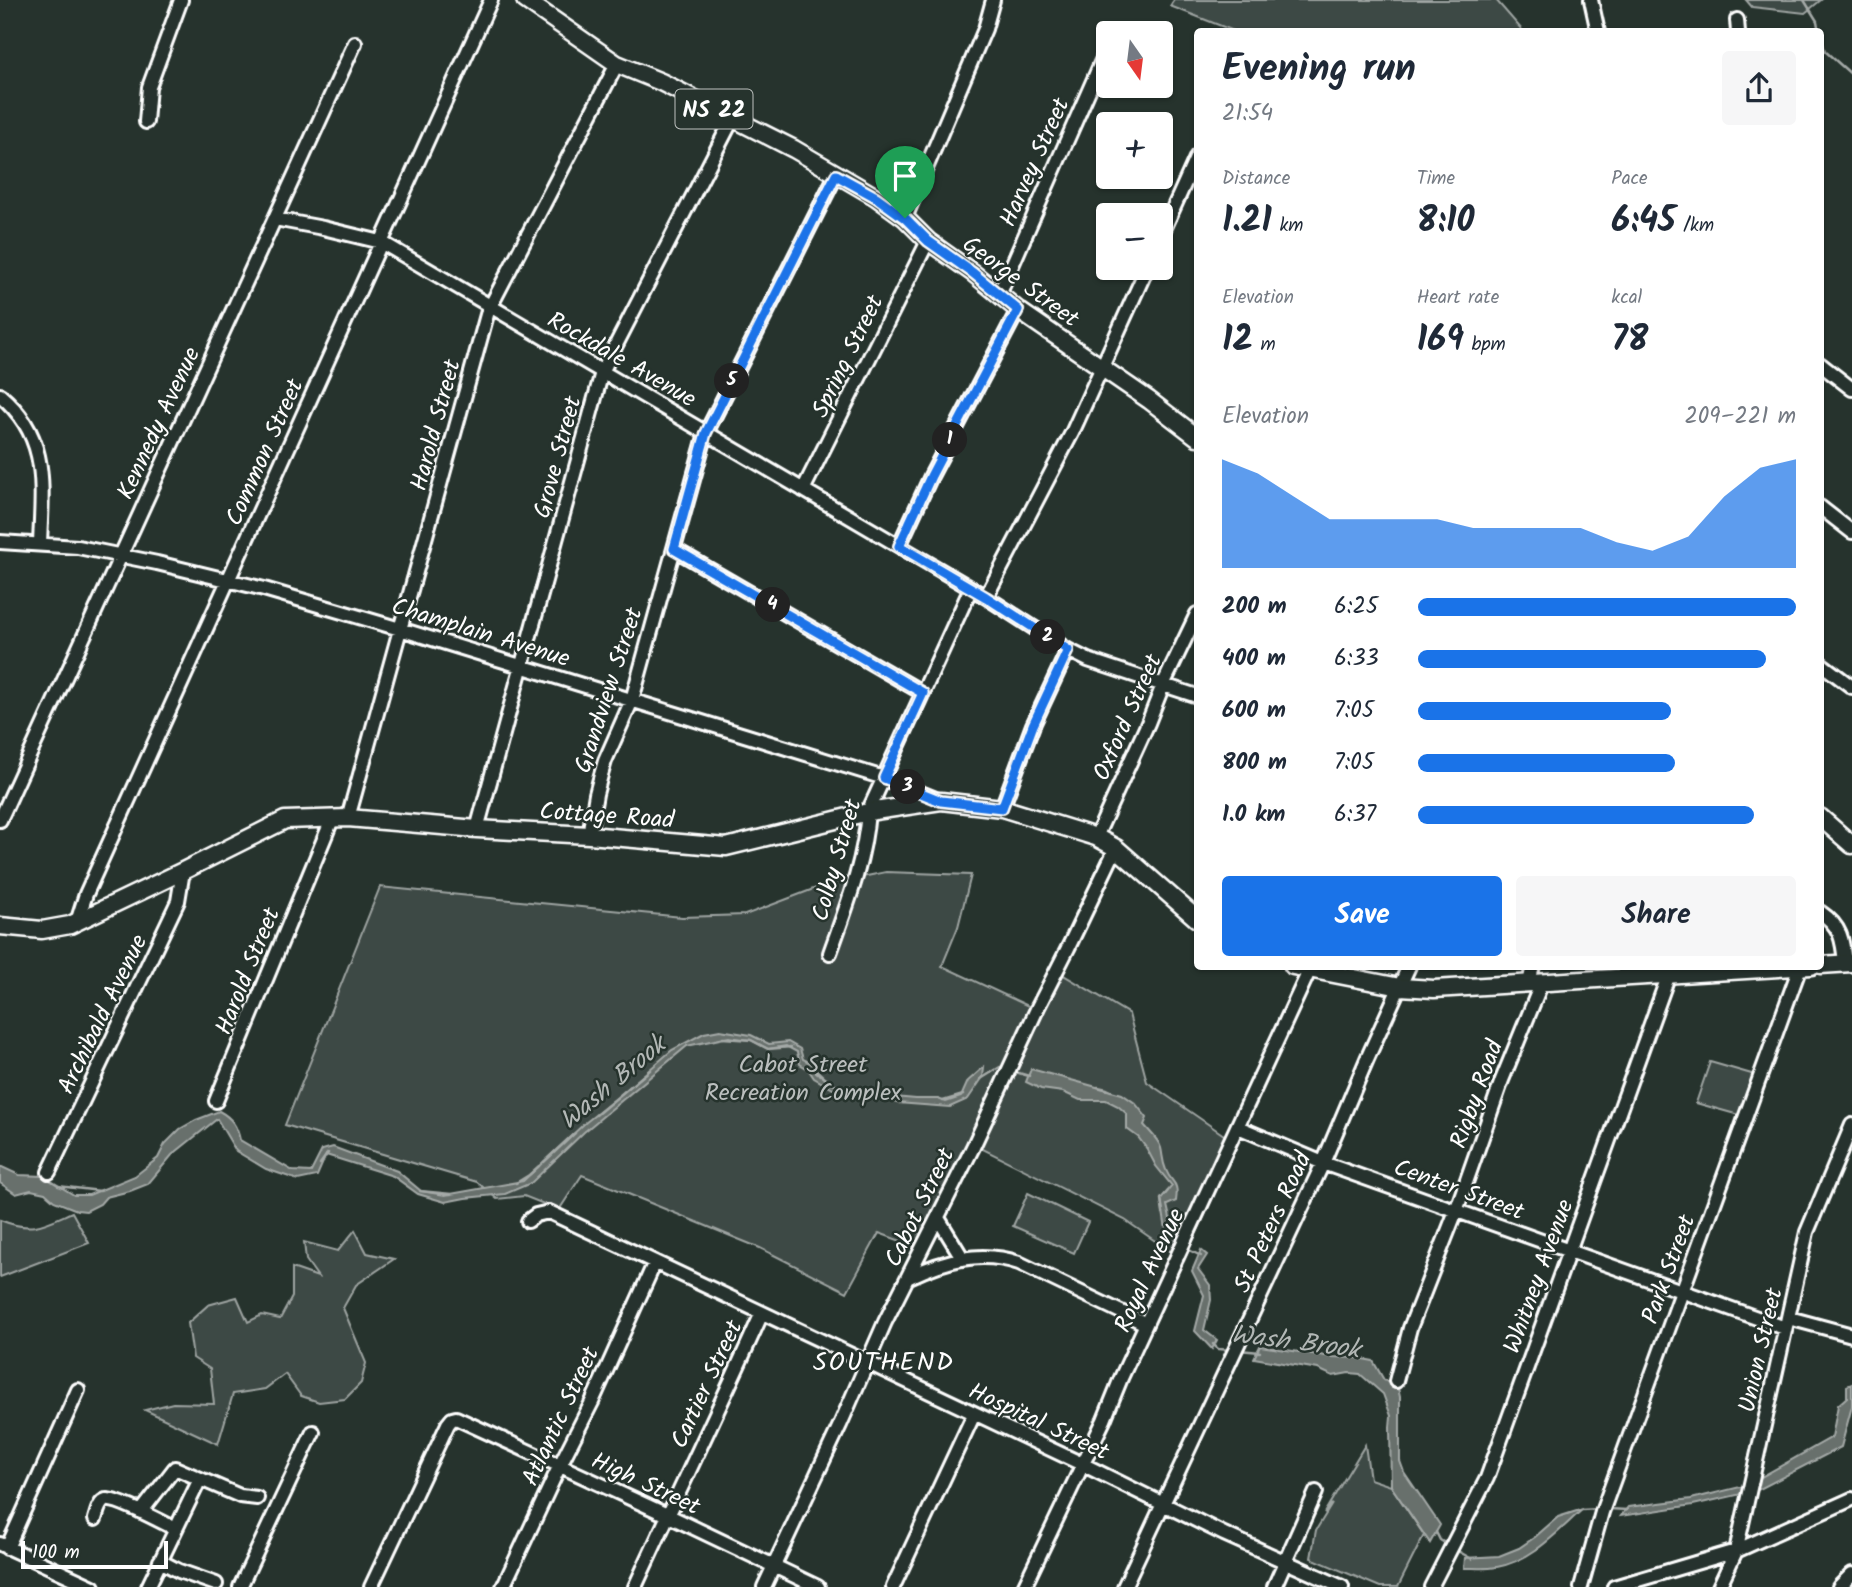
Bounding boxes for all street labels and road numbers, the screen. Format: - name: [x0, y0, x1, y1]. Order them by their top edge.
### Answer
- road number: NS 22: [676, 90, 752, 128]
- street label: Harvey Street: [990, 91, 1082, 234]
- street label: George Street: [953, 226, 1088, 339]
- street label: Spring Street: [802, 288, 895, 425]
- street label: Rockdale Avenue: [539, 302, 703, 419]
- street label: Kennedy Avenue: [107, 341, 212, 507]
- street label: Harold Street: [400, 355, 473, 495]
- street label: Common Street: [216, 372, 316, 533]
- street label: Grove Street: [523, 391, 594, 523]
- street label: Champlain Avenue: [386, 588, 575, 679]
- street label: Grandview Street: [564, 602, 655, 778]
- street label: Oxford Street: [1083, 647, 1174, 787]
- street label: Cottage Road: [538, 792, 677, 841]
- street label: Colby Street: [801, 794, 874, 926]
- street label: Harold Street: [205, 901, 292, 1041]
- street label: Archibald Avenue: [48, 928, 159, 1101]
- street label: Rigby Road: [1440, 1034, 1515, 1154]
- street label: Cabot Street: [875, 1141, 966, 1274]
- street label: St Peters Road: [1224, 1145, 1323, 1300]
- street label: Center Street: [1388, 1149, 1530, 1232]
- street label: Whitney Avenue: [1493, 1194, 1585, 1359]
- street label: Royal Avenue: [1104, 1202, 1196, 1339]
- street label: Park Street: [1632, 1209, 1707, 1330]
- street label: Union Street: [1728, 1283, 1795, 1417]
- street label: Cartier Street: [661, 1313, 754, 1455]
- street label: Atlantic Street: [512, 1340, 611, 1493]
- street label: Hospital Street: [962, 1373, 1116, 1472]
- street label: High Street: [584, 1442, 707, 1527]

